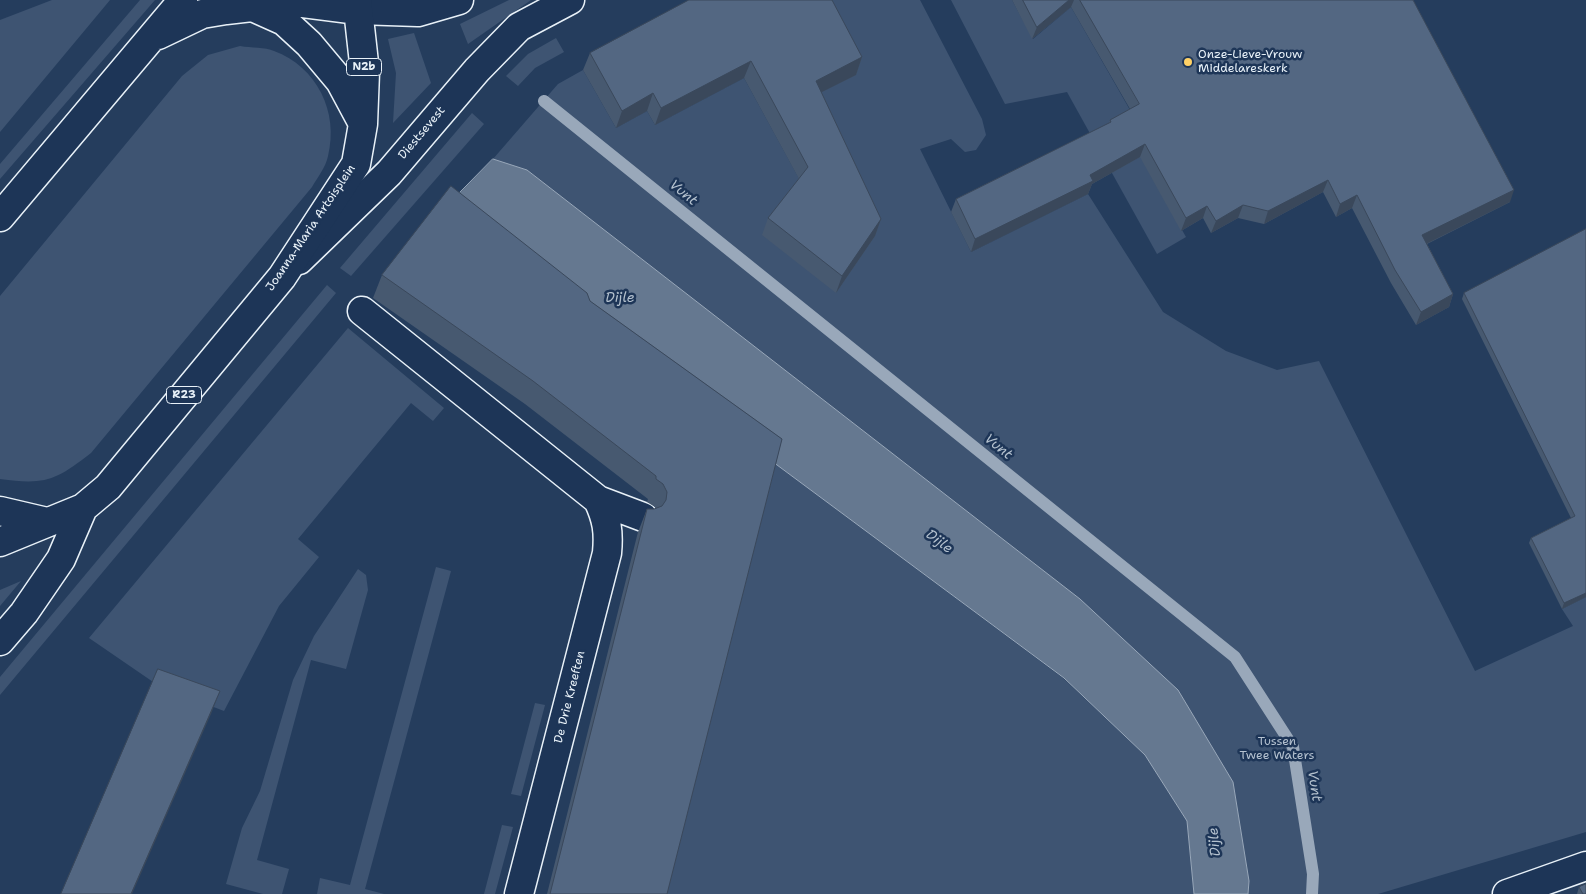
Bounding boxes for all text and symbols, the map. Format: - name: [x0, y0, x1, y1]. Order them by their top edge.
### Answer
- place label: Onze-Lieve-Vrouw Middelareskerk: [1198, 48, 1303, 76]
- marker: Onze-Lieve-Vrouw Middelareskerk: [1182, 56, 1194, 68]
- road number: N2b: [346, 58, 382, 76]
- street label: Diestsevest: [396, 104, 448, 162]
- street label: Joanna-Maria Artoisplein: [263, 162, 359, 294]
- water label: Vunt: [665, 177, 701, 209]
- water label: Dijle: [605, 290, 635, 306]
- road number: R23: [166, 386, 202, 404]
- water label: Vunt: [980, 431, 1016, 463]
- water label: Dijle: [922, 526, 956, 558]
- street label: De Drie Kreeften: [552, 649, 588, 745]
- park label: Tussen Twee Waters: [1239, 735, 1315, 763]
- water label: Vunt: [1303, 769, 1325, 803]
- water label: Dijle: [1205, 827, 1225, 857]

